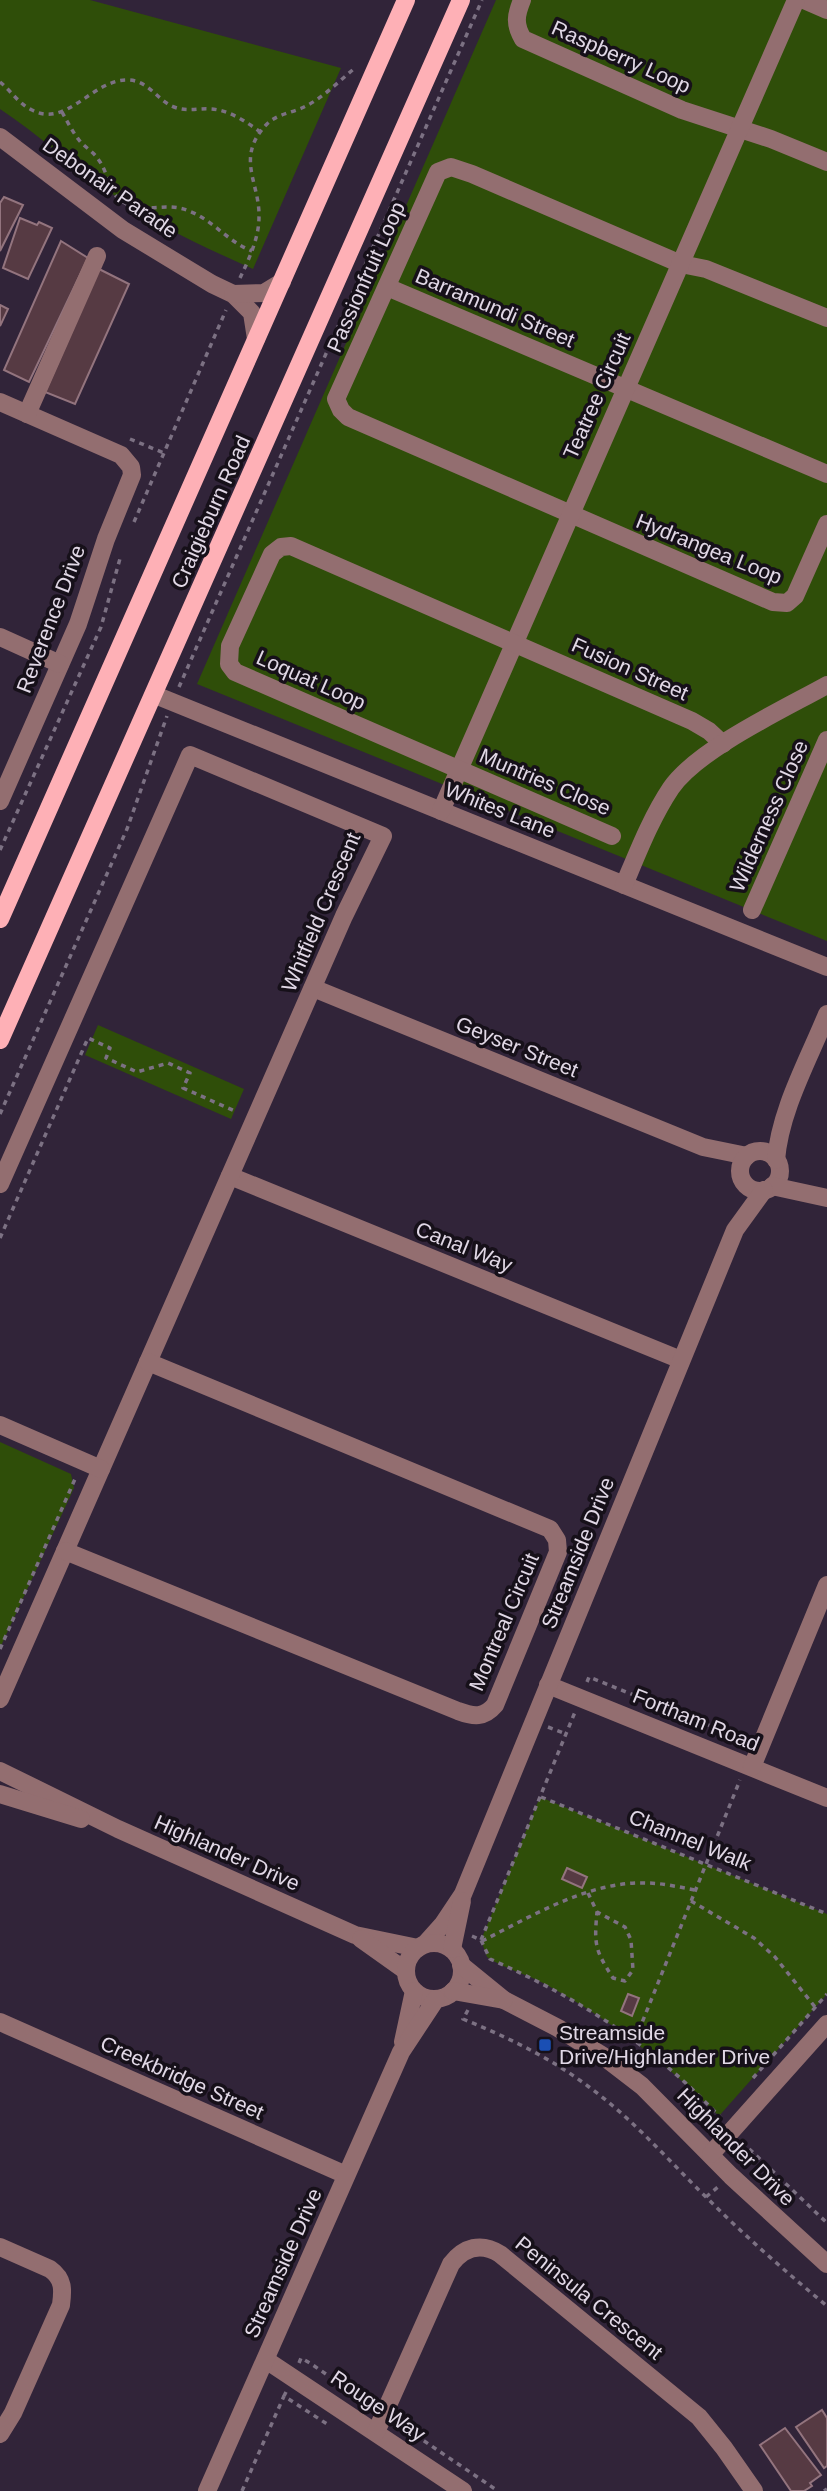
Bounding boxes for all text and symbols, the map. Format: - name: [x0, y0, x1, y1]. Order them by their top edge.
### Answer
- street label: Raspberry Loop: [548, 16, 694, 97]
- street label: Debonair Parade: [39, 133, 182, 243]
- street label: Passionfruit Loop: [322, 198, 409, 356]
- street label: Barramundi Street: [412, 264, 578, 351]
- street label: Teatree Circuit: [559, 329, 635, 462]
- street label: Craigieburn Road: [167, 432, 255, 592]
- street label: Hydrangea Loop: [633, 509, 785, 588]
- street label: Reverence Drive: [12, 542, 89, 696]
- street label: Fusion Street: [568, 633, 692, 705]
- street label: Loquat Loop: [253, 645, 369, 714]
- street label: Wilderness Close: [725, 736, 812, 895]
- street label: Muntries Close: [476, 744, 614, 819]
- street label: Whites Lane: [442, 777, 559, 842]
- street label: Whitfield Crescent: [277, 829, 364, 995]
- street label: Geyser Street: [453, 1012, 582, 1082]
- street label: Canal Way: [413, 1217, 516, 1276]
- street label: Streamside Drive: [537, 1474, 618, 1632]
- street label: Montreal Circuit: [464, 1549, 543, 1694]
- street label: Fortham Road: [630, 1684, 763, 1755]
- street label: Channel Walk: [626, 1805, 755, 1875]
- street label: Highlander Drive: [151, 1810, 303, 1895]
- place label: Streamside Drive/Highlander Drive: [559, 2021, 770, 2068]
- street label: Creekbridge Street: [97, 2031, 268, 2124]
- marker: Streamside Drive/Highlander Drive: [537, 2037, 553, 2053]
- street label: Highlander Drive: [673, 2083, 800, 2210]
- street label: Streamside Drive: [239, 2185, 326, 2341]
- street label: Peninsula Crescent: [511, 2231, 667, 2364]
- street label: Rouge Way: [327, 2366, 430, 2446]

